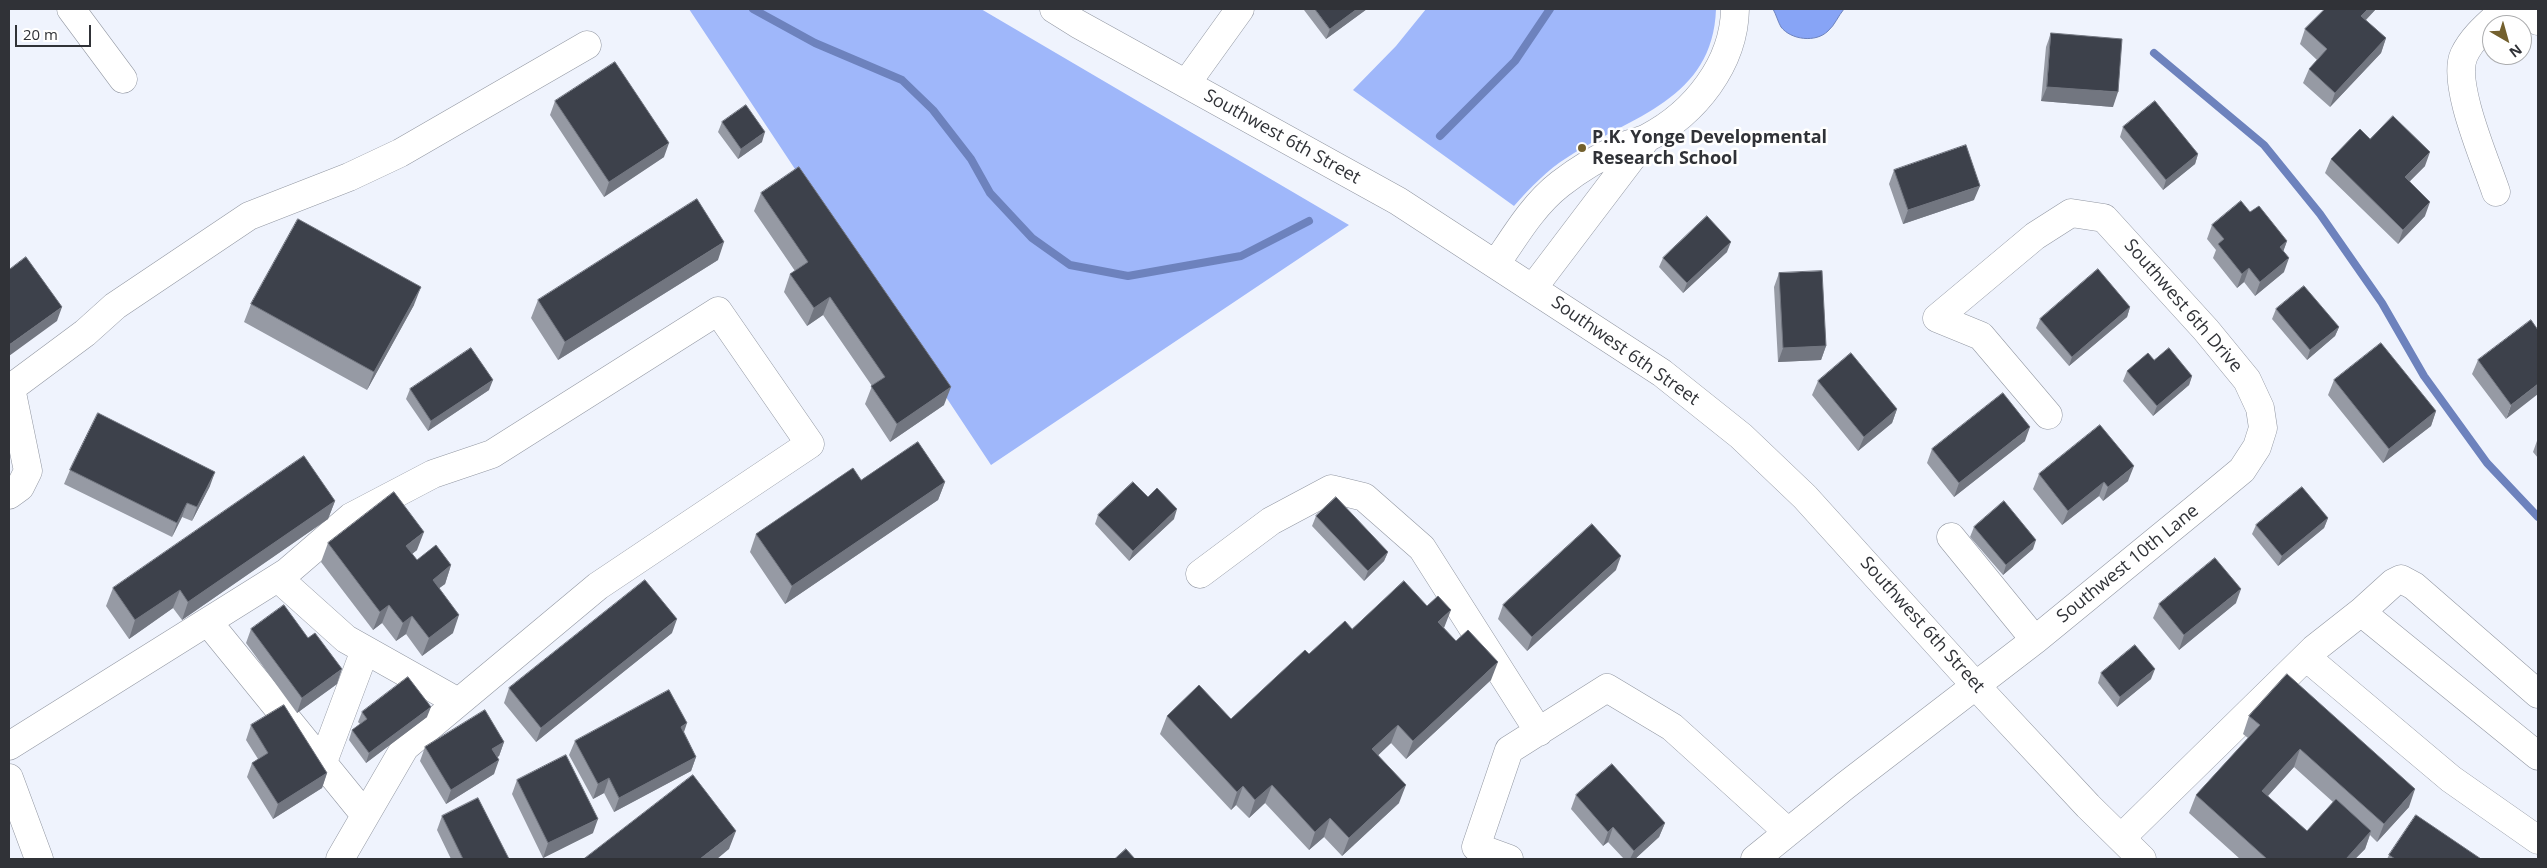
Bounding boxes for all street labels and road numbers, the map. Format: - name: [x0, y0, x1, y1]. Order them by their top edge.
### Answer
- street label: Southwest 6th Street: [1200, 85, 1364, 189]
- street label: Southwest 6th Drive: [2119, 235, 2247, 377]
- street label: Southwest 6th Street: [1547, 292, 1703, 410]
- street label: Southwest 10th Lane: [2053, 500, 2203, 628]
- street label: Southwest 6th Street: [1855, 553, 1989, 697]

